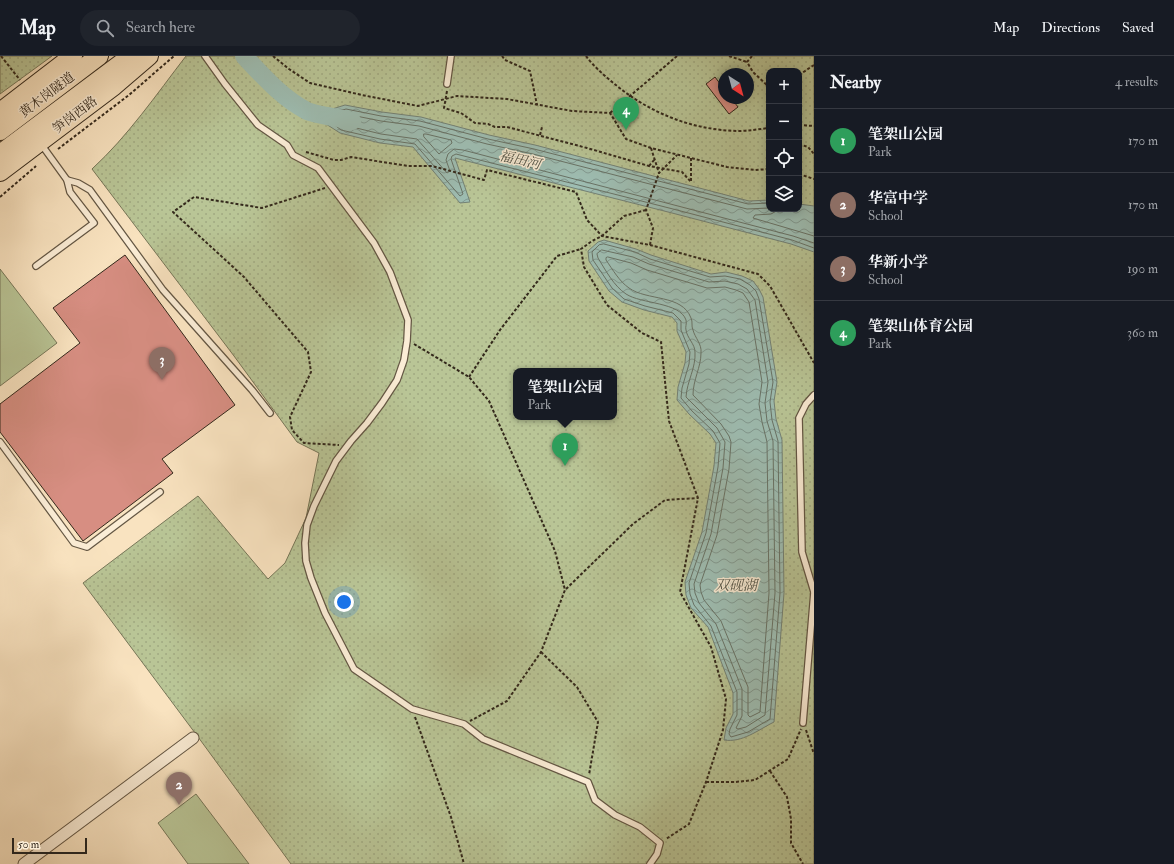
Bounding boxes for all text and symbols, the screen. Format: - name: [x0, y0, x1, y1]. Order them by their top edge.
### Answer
- search box: [80, 10, 360, 46]
- text: Map: [20, 16, 56, 40]
- icon: search: [94, 17, 116, 39]
- text: Search here: [126, 18, 195, 37]
- text: Map: [993, 19, 1019, 36]
- text: Directions: [1041, 19, 1100, 36]
- text: Saved: [1122, 19, 1154, 36]
- north arrow: [718, 68, 754, 104]
- map controls: [766, 68, 802, 212]
- button: +: [766, 68, 802, 104]
- street label: 黄木岗隧道: [16, 69, 78, 121]
- text: Nearby: [830, 72, 881, 93]
- text: 4 results: [1115, 74, 1158, 90]
- street label: 笋岗西路: [49, 93, 101, 137]
- pin: 4: [613, 97, 639, 130]
- button: −: [766, 104, 802, 140]
- text: 笔架山公园: [868, 125, 943, 144]
- text: 1: [841, 133, 845, 149]
- text: 170 m: [1128, 133, 1158, 149]
- button: locate: [766, 140, 802, 176]
- text: Park: [868, 144, 892, 160]
- water label: 福田河: [498, 147, 545, 174]
- button: layers: [766, 176, 802, 212]
- text: 华富中学: [868, 189, 928, 208]
- text: 2: [840, 197, 846, 213]
- text: 170 m: [1128, 197, 1158, 213]
- text: School: [868, 208, 903, 224]
- text: 华新小学: [868, 253, 928, 272]
- text: 3: [841, 261, 846, 277]
- text: 190 m: [1127, 261, 1158, 277]
- text: School: [868, 272, 903, 288]
- text: 笔架山体育公园: [868, 317, 973, 336]
- text: 4: [839, 325, 847, 341]
- text: 360 m: [1127, 325, 1158, 341]
- text: Park: [868, 336, 892, 352]
- pin: 3: [149, 347, 175, 380]
- popup: [513, 368, 617, 420]
- text: 笔架山公园: [527, 378, 603, 397]
- text: Park: [527, 397, 551, 413]
- pin: 1: [552, 433, 578, 466]
- water label: 双砚湖: [715, 577, 760, 594]
- your location: [334, 592, 354, 612]
- pin: 2: [166, 772, 192, 805]
- scale bar: [12, 836, 87, 855]
- text: 50 m: [18, 838, 39, 851]

